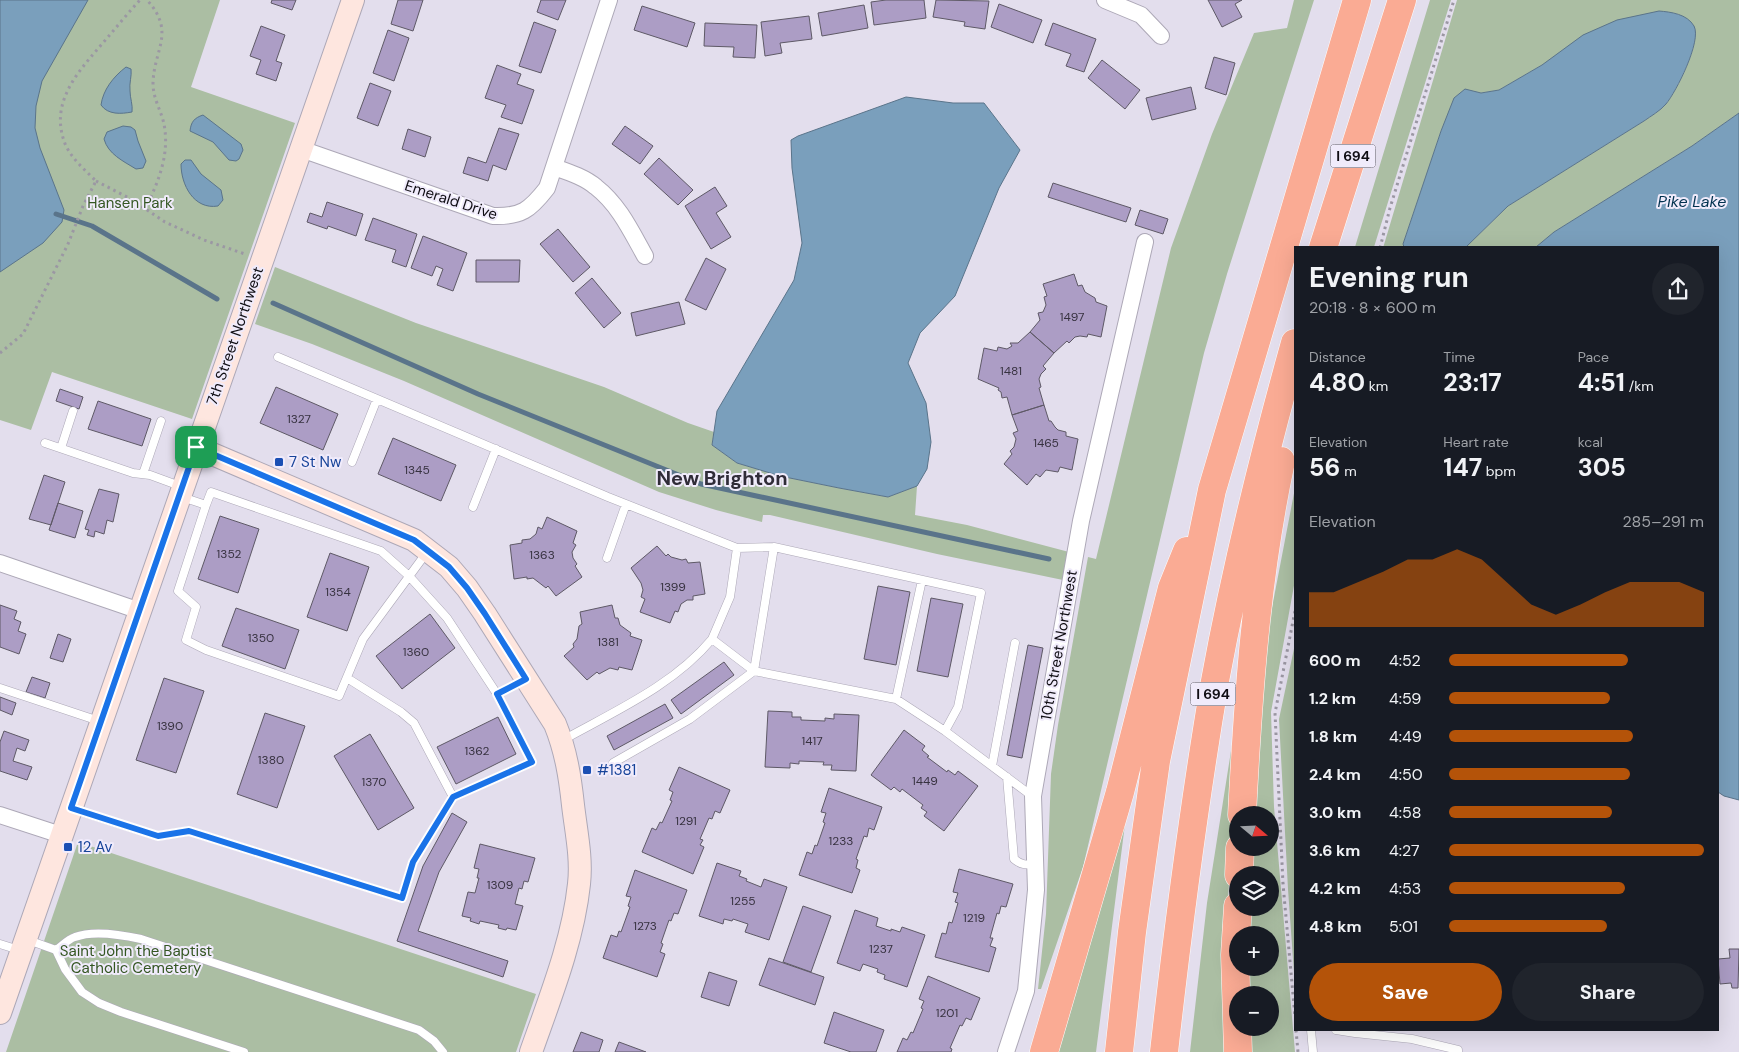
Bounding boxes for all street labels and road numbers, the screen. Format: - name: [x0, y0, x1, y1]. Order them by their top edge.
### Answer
- road number: I 694: [1330, 144, 1376, 168]
- street label: Emerald Drive: [402, 176, 500, 224]
- street label: 7th Street Northwest: [202, 264, 268, 408]
- street label: 10th Street Northwest: [1036, 568, 1082, 722]
- road number: I 694: [1190, 682, 1236, 706]

